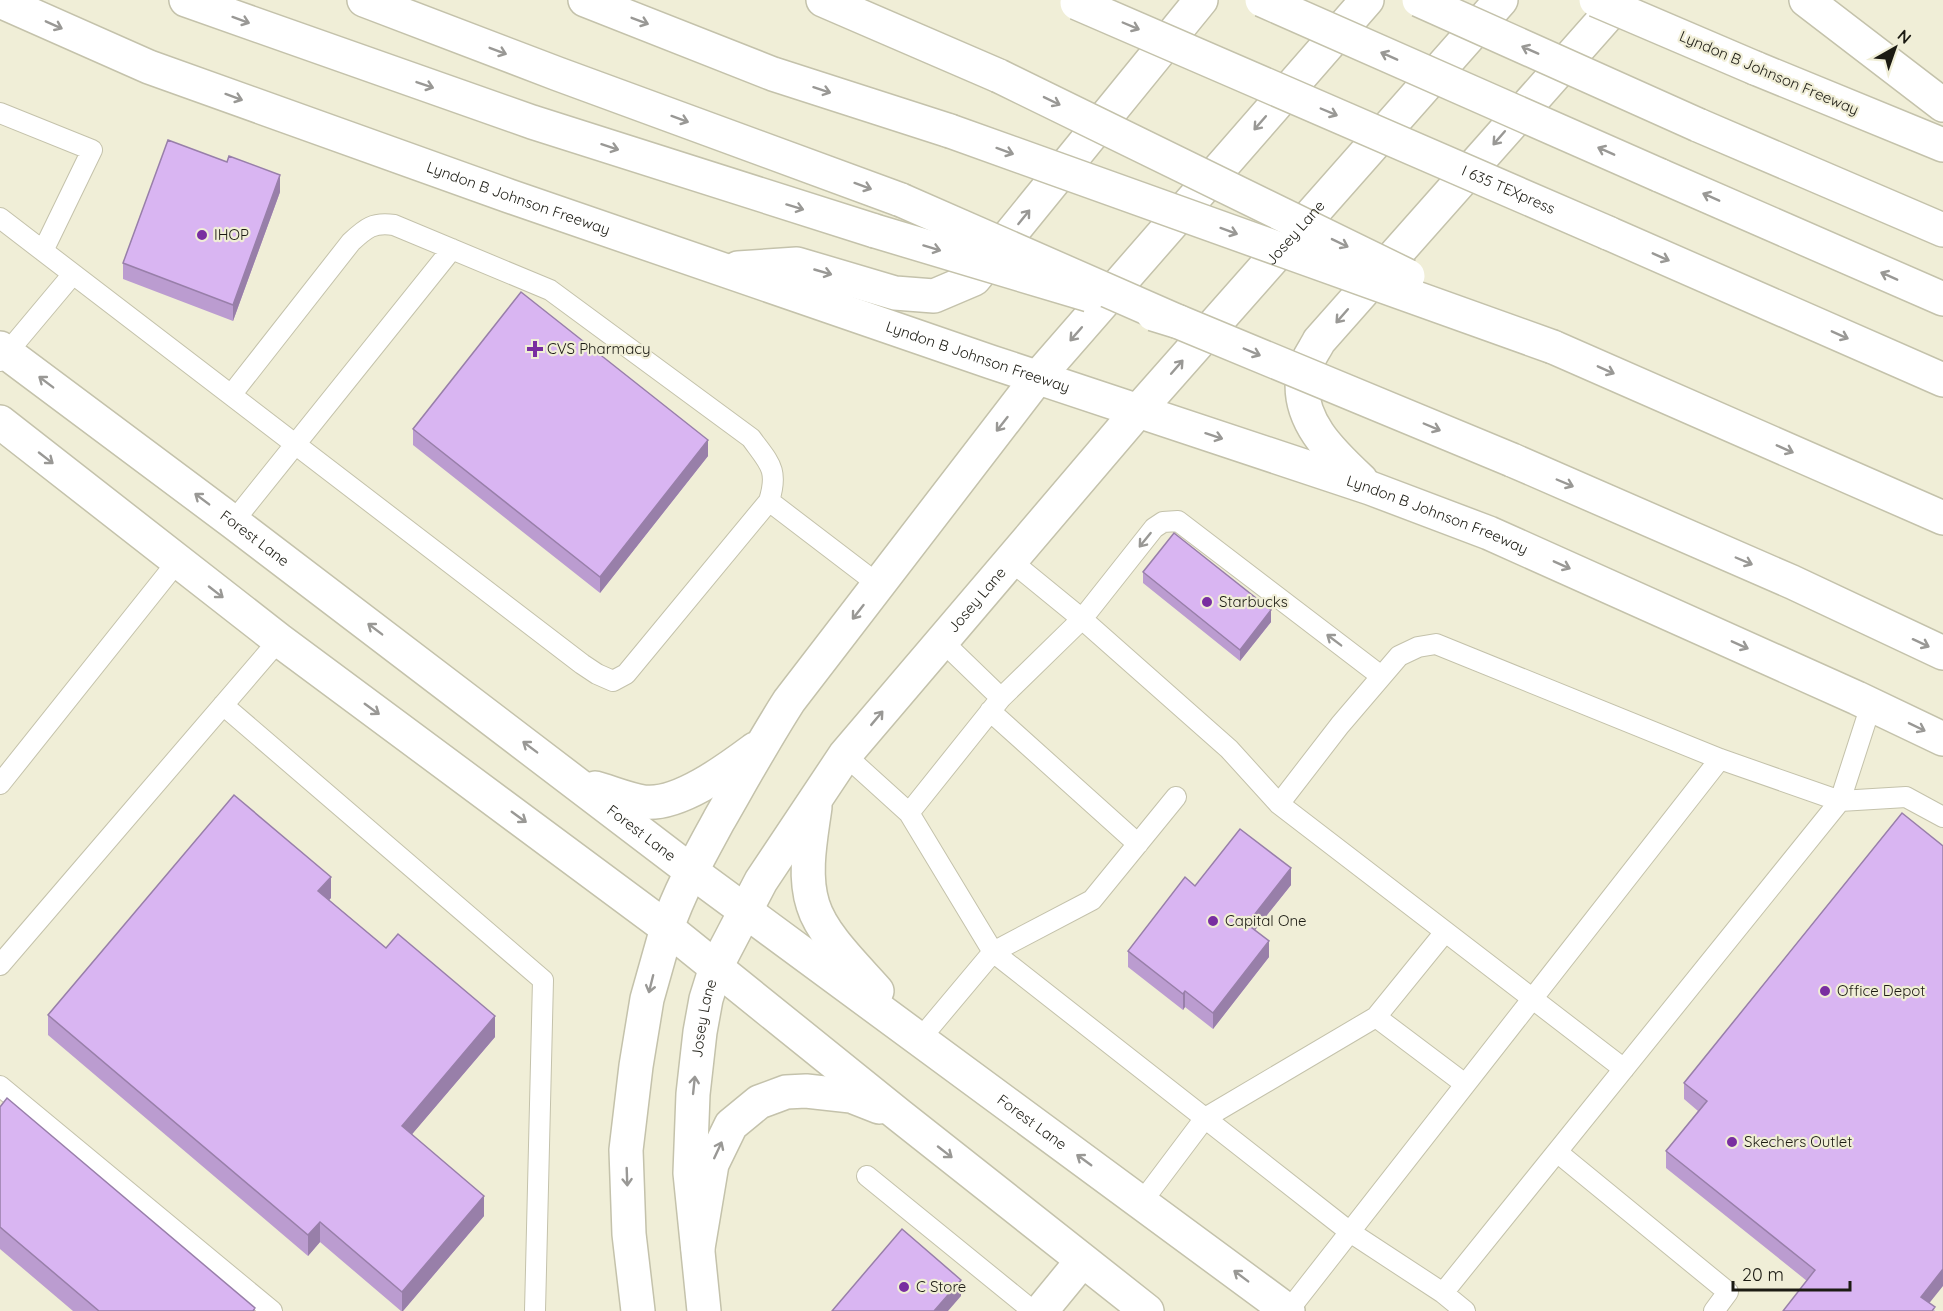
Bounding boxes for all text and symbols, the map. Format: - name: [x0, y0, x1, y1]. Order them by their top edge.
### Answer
- one-way arrow: [231, 16, 250, 27]
- one-way arrow: [630, 16, 649, 27]
- north arrow: [1865, 18, 1925, 78]
- one-way arrow: [44, 20, 62, 31]
- one-way arrow: [1121, 21, 1139, 32]
- text: N: [1894, 25, 1916, 48]
- street label: Lyndon B Johnson Freeway: [1677, 26, 1862, 119]
- one-way arrow: [1521, 43, 1539, 55]
- one-way arrow: [488, 46, 506, 57]
- one-way arrow: [1380, 50, 1398, 61]
- one-way arrow: [415, 80, 434, 91]
- one-way arrow: [812, 85, 831, 96]
- one-way arrow: [225, 93, 243, 104]
- one-way arrow: [1042, 96, 1060, 108]
- one-way arrow: [1319, 107, 1337, 118]
- one-way arrow: [670, 114, 689, 125]
- one-way arrow: [1253, 115, 1267, 130]
- one-way arrow: [1492, 130, 1506, 145]
- one-way arrow: [600, 142, 619, 153]
- one-way arrow: [1597, 145, 1615, 156]
- one-way arrow: [995, 147, 1014, 158]
- street label: Lyndon B Johnson Freeway: [424, 157, 613, 239]
- street label: I 635 TEXpress: [1459, 161, 1558, 218]
- one-way arrow: [854, 181, 872, 192]
- one-way arrow: [1702, 191, 1720, 202]
- street label: Josey Lane: [1261, 196, 1329, 269]
- one-way arrow: [785, 202, 804, 213]
- one-way arrow: [1018, 209, 1031, 225]
- place label: IHOP: [214, 225, 249, 244]
- one-way arrow: [1219, 226, 1237, 237]
- marker: IHOP: [195, 228, 209, 242]
- one-way arrow: [1331, 237, 1349, 249]
- one-way arrow: [922, 243, 941, 254]
- one-way arrow: [1652, 252, 1670, 263]
- one-way arrow: [813, 267, 832, 278]
- one-way arrow: [1881, 270, 1899, 281]
- one-way arrow: [1335, 308, 1349, 323]
- street label: Lyndon B Johnson Freeway: [883, 316, 1072, 397]
- one-way arrow: [1069, 326, 1083, 341]
- one-way arrow: [1830, 329, 1848, 341]
- place label: CVS Pharmacy: [547, 339, 651, 358]
- marker: CVS Pharmacy: [528, 342, 542, 356]
- one-way arrow: [1243, 347, 1261, 358]
- one-way arrow: [1170, 360, 1184, 375]
- one-way arrow: [1597, 365, 1615, 377]
- one-way arrow: [38, 376, 54, 389]
- one-way arrow: [996, 416, 1009, 432]
- one-way arrow: [1423, 422, 1441, 433]
- one-way arrow: [1204, 431, 1223, 442]
- one-way arrow: [1776, 444, 1794, 455]
- one-way arrow: [38, 452, 54, 465]
- street label: Lyndon B Johnson Freeway: [1344, 471, 1531, 558]
- one-way arrow: [1556, 478, 1574, 489]
- one-way arrow: [195, 493, 211, 505]
- street label: Forest Lane: [217, 506, 293, 570]
- one-way arrow: [1138, 532, 1152, 547]
- one-way arrow: [1735, 556, 1753, 567]
- one-way arrow: [1552, 560, 1570, 572]
- street label: Josey Lane: [943, 563, 1010, 636]
- one-way arrow: [208, 585, 224, 598]
- place label: Starbucks: [1219, 592, 1288, 611]
- marker: Starbucks: [1200, 595, 1214, 609]
- one-way arrow: [851, 603, 864, 619]
- one-way arrow: [367, 623, 383, 636]
- one-way arrow: [1326, 634, 1342, 647]
- one-way arrow: [1912, 637, 1930, 649]
- one-way arrow: [1730, 640, 1748, 651]
- one-way arrow: [363, 703, 379, 715]
- one-way arrow: [870, 711, 884, 726]
- one-way arrow: [1907, 721, 1925, 733]
- one-way arrow: [522, 741, 538, 754]
- street label: Forest Lane: [603, 800, 680, 865]
- one-way arrow: [510, 811, 526, 823]
- place label: Capital One: [1225, 911, 1307, 930]
- marker: Capital One: [1206, 914, 1220, 928]
- one-way arrow: [645, 974, 657, 993]
- street label: Josey Lane: [687, 977, 721, 1059]
- place label: Office Depot: [1837, 981, 1925, 1000]
- marker: Office Depot: [1818, 984, 1832, 998]
- one-way arrow: [689, 1076, 700, 1096]
- street label: Forest Lane: [994, 1090, 1071, 1154]
- place label: Skechers Outlet: [1744, 1132, 1852, 1151]
- marker: Skechers Outlet: [1725, 1135, 1739, 1149]
- one-way arrow: [713, 1142, 725, 1160]
- one-way arrow: [936, 1145, 952, 1158]
- one-way arrow: [1076, 1154, 1092, 1167]
- one-way arrow: [621, 1167, 633, 1187]
- scale bar: [1733, 1254, 1850, 1292]
- text: 20 m: [1742, 1263, 1784, 1286]
- one-way arrow: [1233, 1270, 1249, 1282]
- place label: C Store: [916, 1277, 966, 1296]
- marker: C Store: [897, 1280, 911, 1294]

